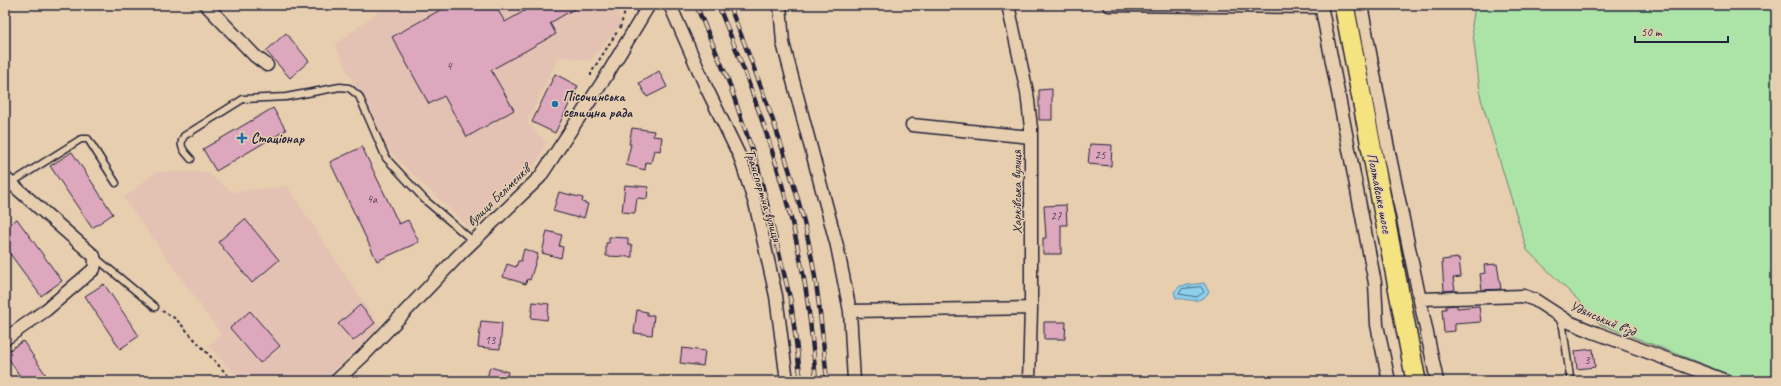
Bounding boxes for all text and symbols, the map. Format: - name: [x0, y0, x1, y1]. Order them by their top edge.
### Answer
- scale bar: [1635, 18, 1728, 44]
- text: 50 m: [1641, 24, 1663, 40]
- house number: 4: [446, 58, 453, 74]
- place label: Пісочинська селищна рада: [563, 88, 633, 121]
- marker: Пісочинська селищна рада: [550, 99, 560, 109]
- place label: Стаціонар: [251, 130, 305, 147]
- marker: Стаціонар: [236, 132, 248, 144]
- street label: Транспортна вулиця: [741, 147, 786, 245]
- house number: 25: [1095, 147, 1106, 163]
- street label: Харківська вулиця: [1008, 149, 1025, 234]
- street label: Полтавське шосе: [1363, 152, 1396, 236]
- street label: вулиця Беліменків: [463, 158, 536, 230]
- house number: 4а: [367, 191, 378, 207]
- house number: 27: [1051, 208, 1062, 224]
- street label: Удянський в’їзд: [1567, 297, 1640, 340]
- house number: 13: [485, 332, 497, 348]
- house number: 3: [1584, 352, 1591, 368]

